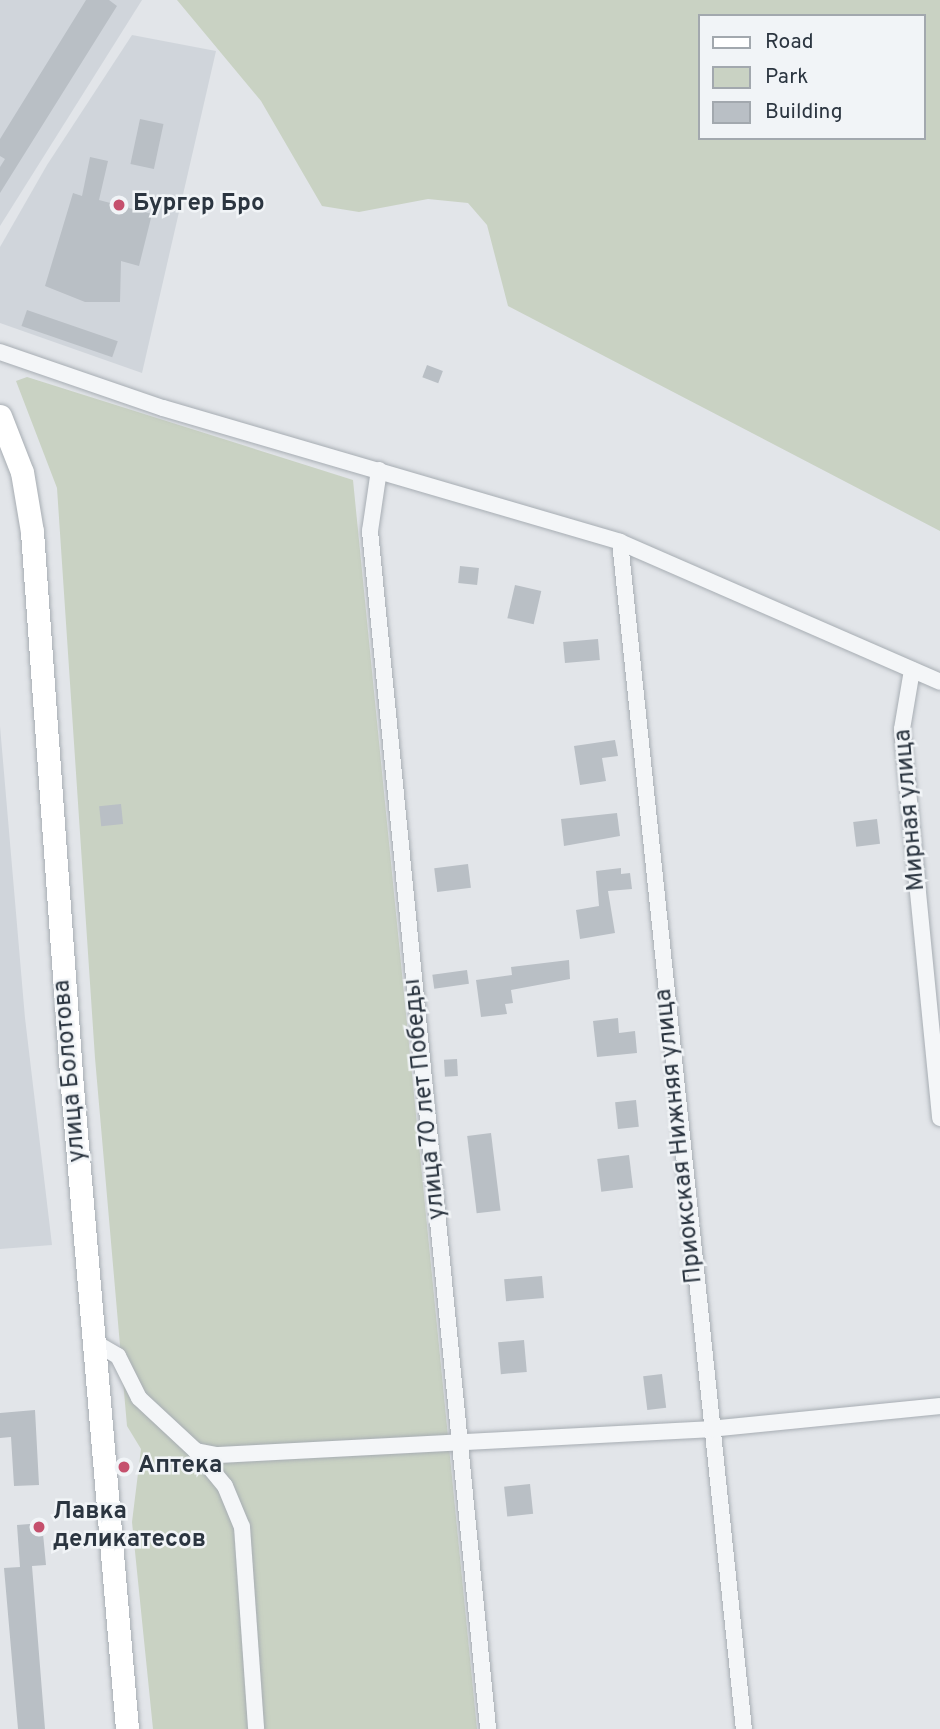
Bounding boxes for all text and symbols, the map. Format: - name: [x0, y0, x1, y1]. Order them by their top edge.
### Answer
- legend: [698, 14, 926, 140]
- text: Road: [765, 29, 814, 56]
- text: Park: [765, 64, 808, 91]
- text: Building: [765, 99, 843, 126]
- place label: Бургер Бро: [133, 191, 265, 219]
- marker: Бургер Бро: [111, 197, 127, 213]
- street label: Мирная улица: [890, 728, 932, 892]
- street label: улица 70 лет Победы: [399, 976, 453, 1222]
- street label: улица Болотова: [49, 979, 93, 1163]
- street label: Приокская Нижняя улица: [650, 987, 710, 1285]
- place label: Аптека: [138, 1453, 222, 1481]
- marker: Аптека: [116, 1459, 132, 1475]
- place label: Лавка деликатесов: [53, 1499, 206, 1555]
- marker: Лавка деликатесов: [31, 1519, 47, 1535]

